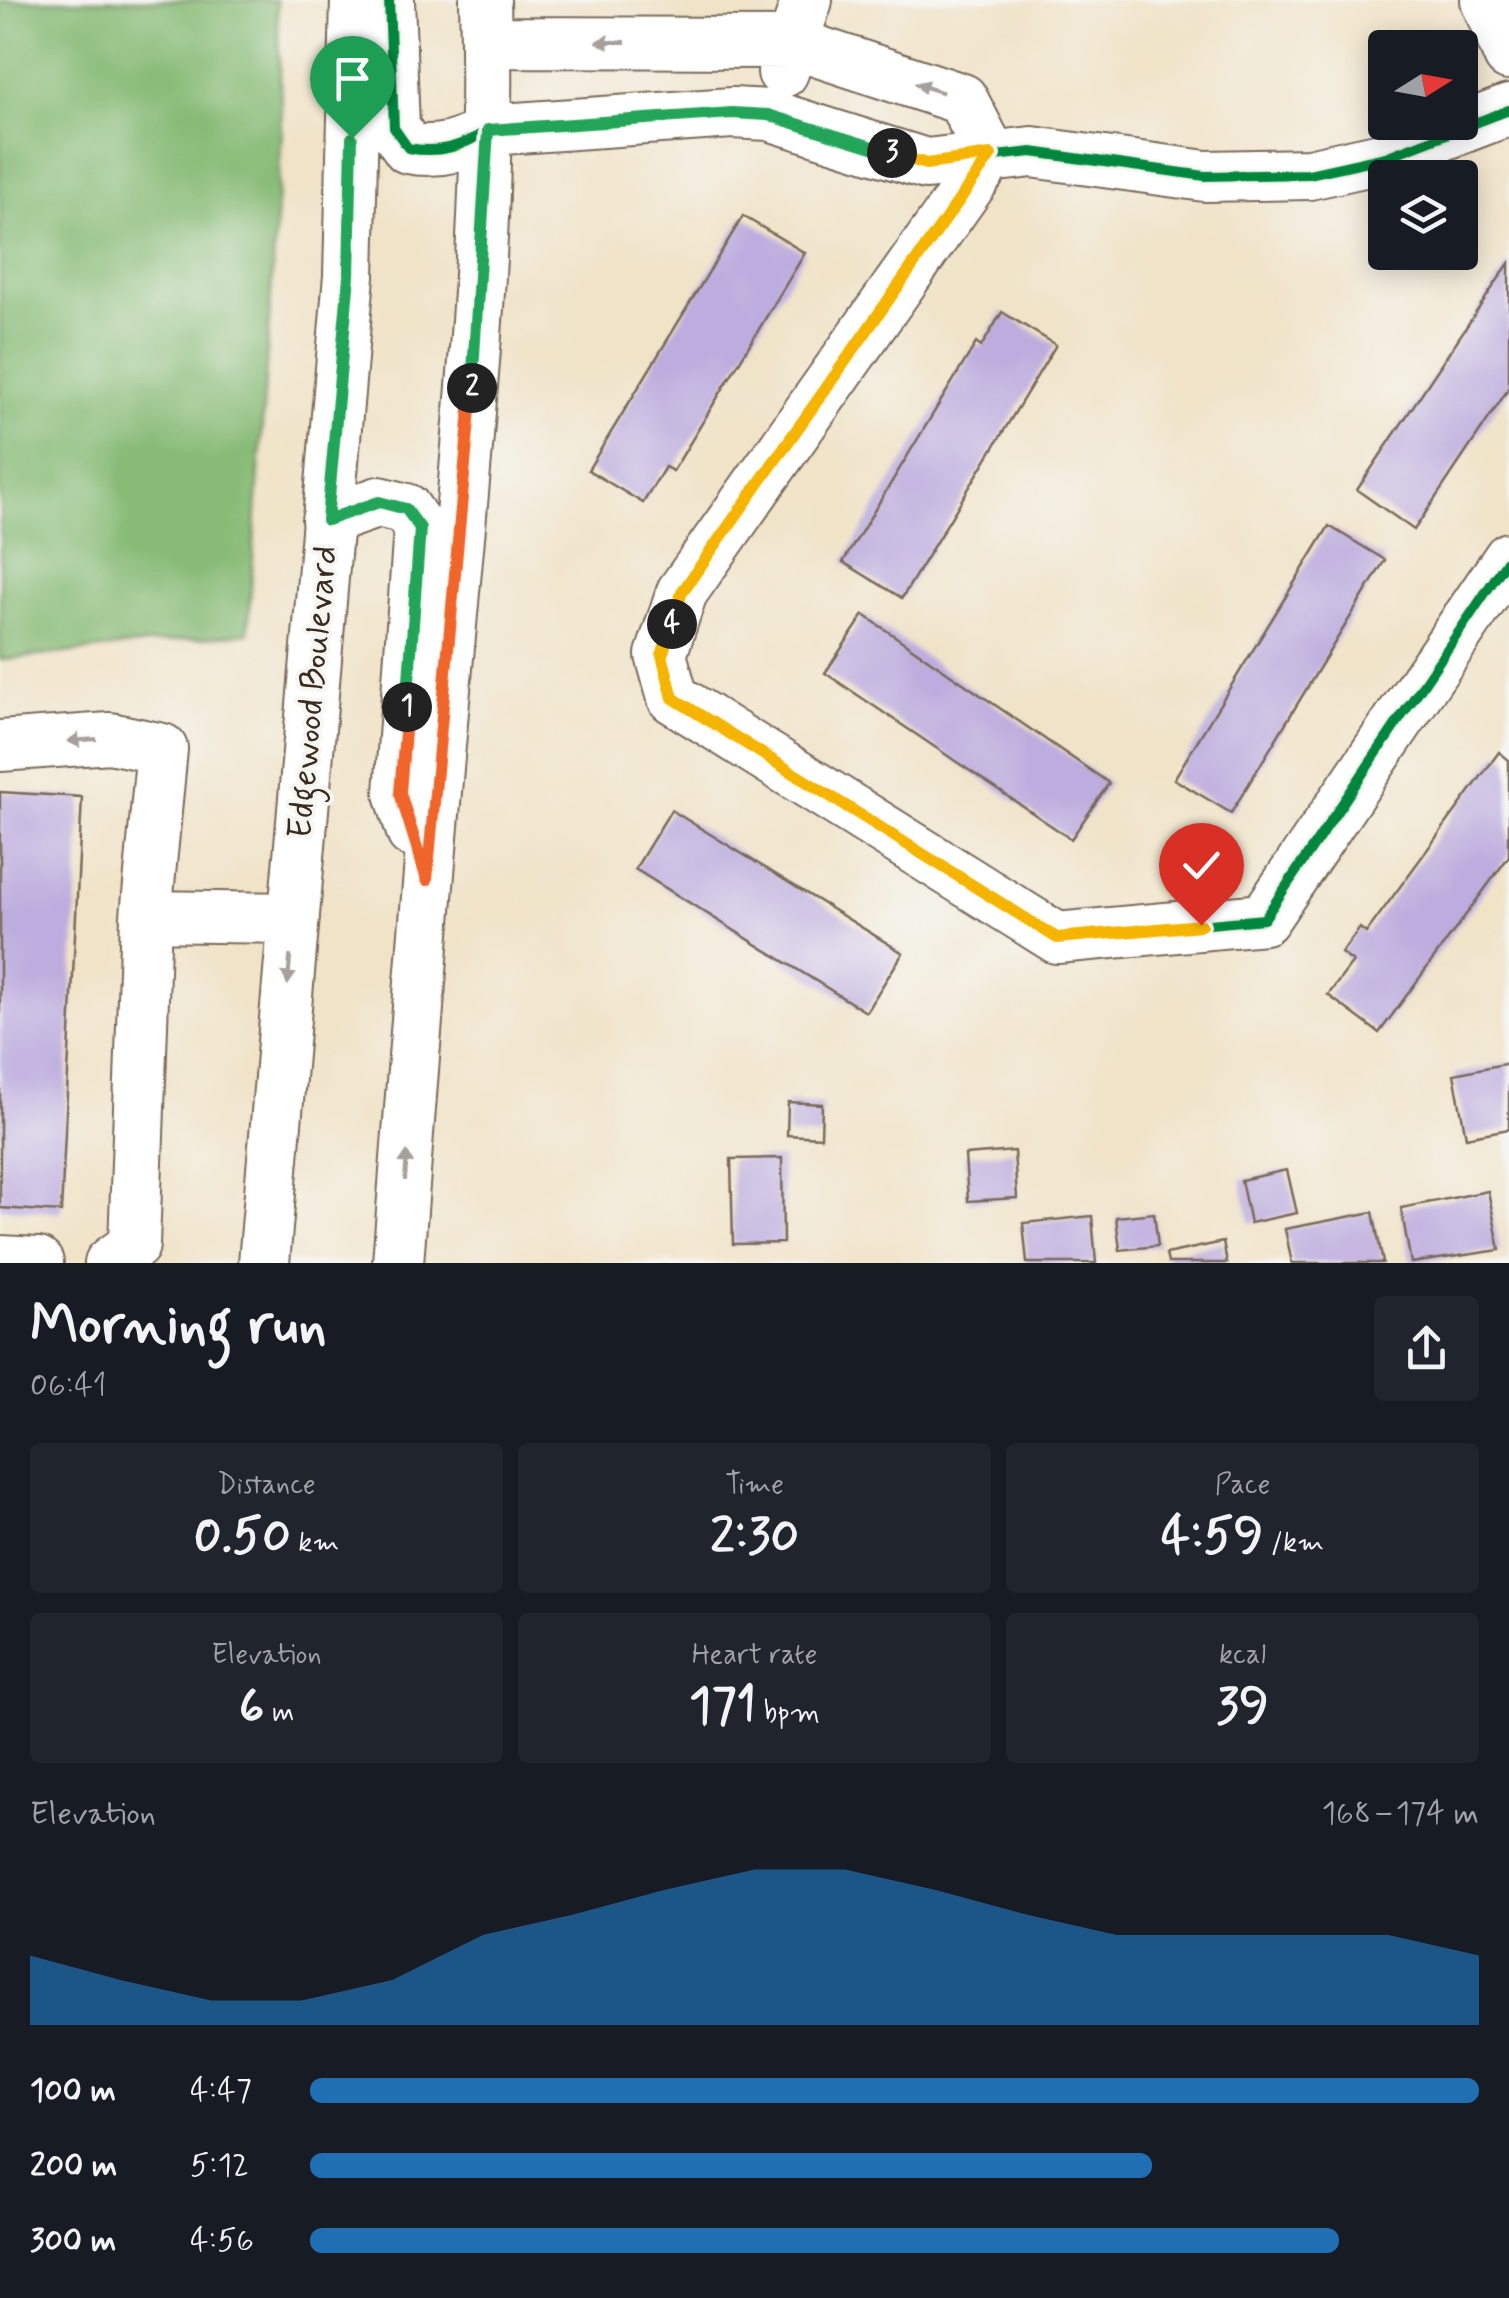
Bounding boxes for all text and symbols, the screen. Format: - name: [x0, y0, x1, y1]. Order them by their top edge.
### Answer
- north arrow: [1368, 30, 1478, 140]
- map controls: [1368, 30, 1478, 270]
- one-way arrow: [595, 34, 627, 50]
- pin: [310, 36, 395, 139]
- icon: arrive: [325, 51, 380, 106]
- one-way arrow: [913, 80, 943, 95]
- pin: 3: [867, 128, 917, 178]
- text: 3: [886, 134, 898, 171]
- button: layers: [1368, 160, 1478, 270]
- pin: 2: [447, 363, 497, 413]
- text: 2: [465, 369, 479, 406]
- street label: Edgewood Boulevard: [277, 544, 353, 841]
- pin: 4: [647, 599, 697, 649]
- text: 4: [664, 605, 680, 642]
- pin: 1: [382, 682, 432, 732]
- text: 1: [401, 688, 413, 725]
- one-way arrow: [65, 733, 97, 749]
- pin: [1159, 823, 1244, 926]
- icon: check: [1174, 838, 1229, 893]
- one-way arrow: [281, 954, 297, 986]
- one-way arrow: [398, 1149, 414, 1181]
- text: Morning run: [30, 1291, 327, 1363]
- button: share: [1374, 1296, 1479, 1401]
- text: 06:41: [30, 1365, 107, 1407]
- text: Distance: [217, 1467, 316, 1504]
- text: Time: [725, 1467, 784, 1504]
- text: Pace: [1215, 1467, 1270, 1504]
- text: 0.50: [194, 1504, 291, 1570]
- text: 2:30: [710, 1504, 799, 1570]
- text: 4:59: [1161, 1504, 1263, 1570]
- text: km: [291, 1525, 339, 1562]
- text: /km: [1263, 1525, 1324, 1562]
- text: Elevation: [211, 1637, 322, 1674]
- text: Heart rate: [692, 1637, 817, 1674]
- text: kcal: [1219, 1637, 1266, 1674]
- text: 6: [239, 1674, 264, 1740]
- text: 171: [689, 1674, 756, 1740]
- text: 39: [1216, 1674, 1269, 1740]
- text: m: [264, 1695, 294, 1732]
- text: bpm: [756, 1695, 820, 1732]
- text: Elevation: [30, 1793, 156, 1835]
- text: 168–174 m: [1322, 1793, 1479, 1835]
- text: 100 m: [30, 2070, 116, 2112]
- text: 4:47: [190, 2070, 252, 2112]
- text: 200 m: [30, 2145, 117, 2187]
- text: 5:12: [190, 2145, 249, 2187]
- text: 300 m: [30, 2220, 116, 2262]
- text: 4:56: [190, 2220, 254, 2262]

